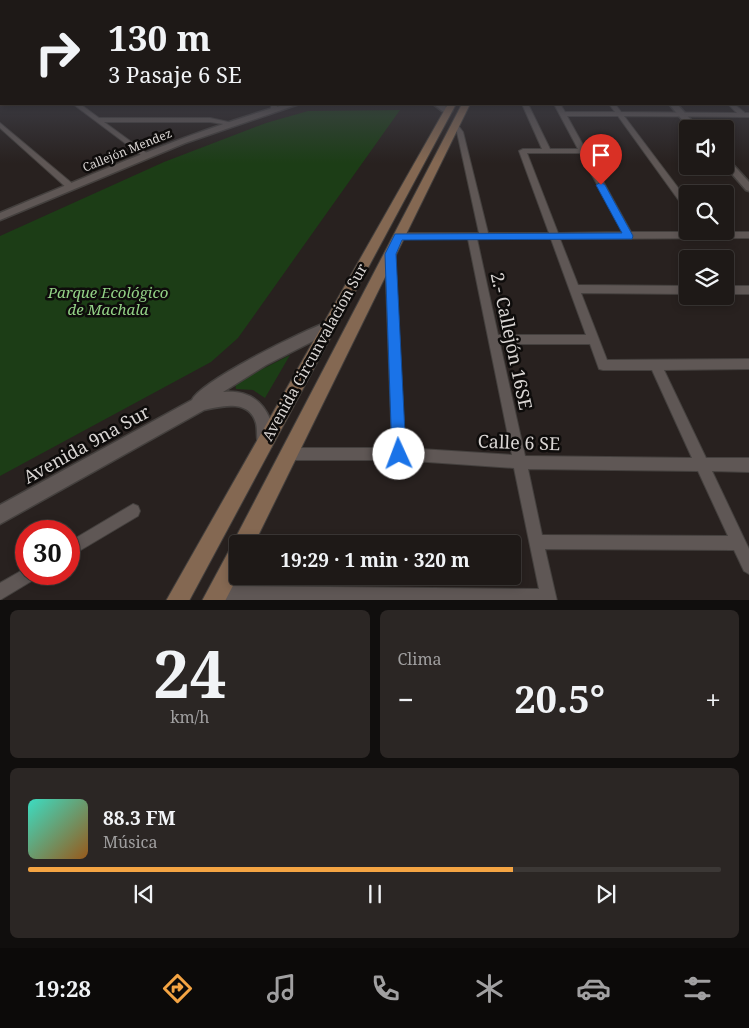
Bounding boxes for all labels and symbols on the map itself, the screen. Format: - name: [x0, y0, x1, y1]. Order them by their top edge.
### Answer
- street label: Callejón Mendez: [80, 124, 174, 176]
- pin: [580, 134, 622, 185]
- street label: Avenida Circunvalacion Sur: [257, 260, 371, 444]
- street label: 2.- Callejón 16SE: [486, 270, 538, 412]
- park label: Parque Ecológico de Machala: [47, 282, 168, 319]
- street label: Avenida 9na Sur: [18, 399, 154, 489]
- position arrow: [372, 427, 424, 479]
- street label: Calle 6 SE: [477, 429, 561, 455]
- speed limit sign: 30: [15, 520, 80, 585]

